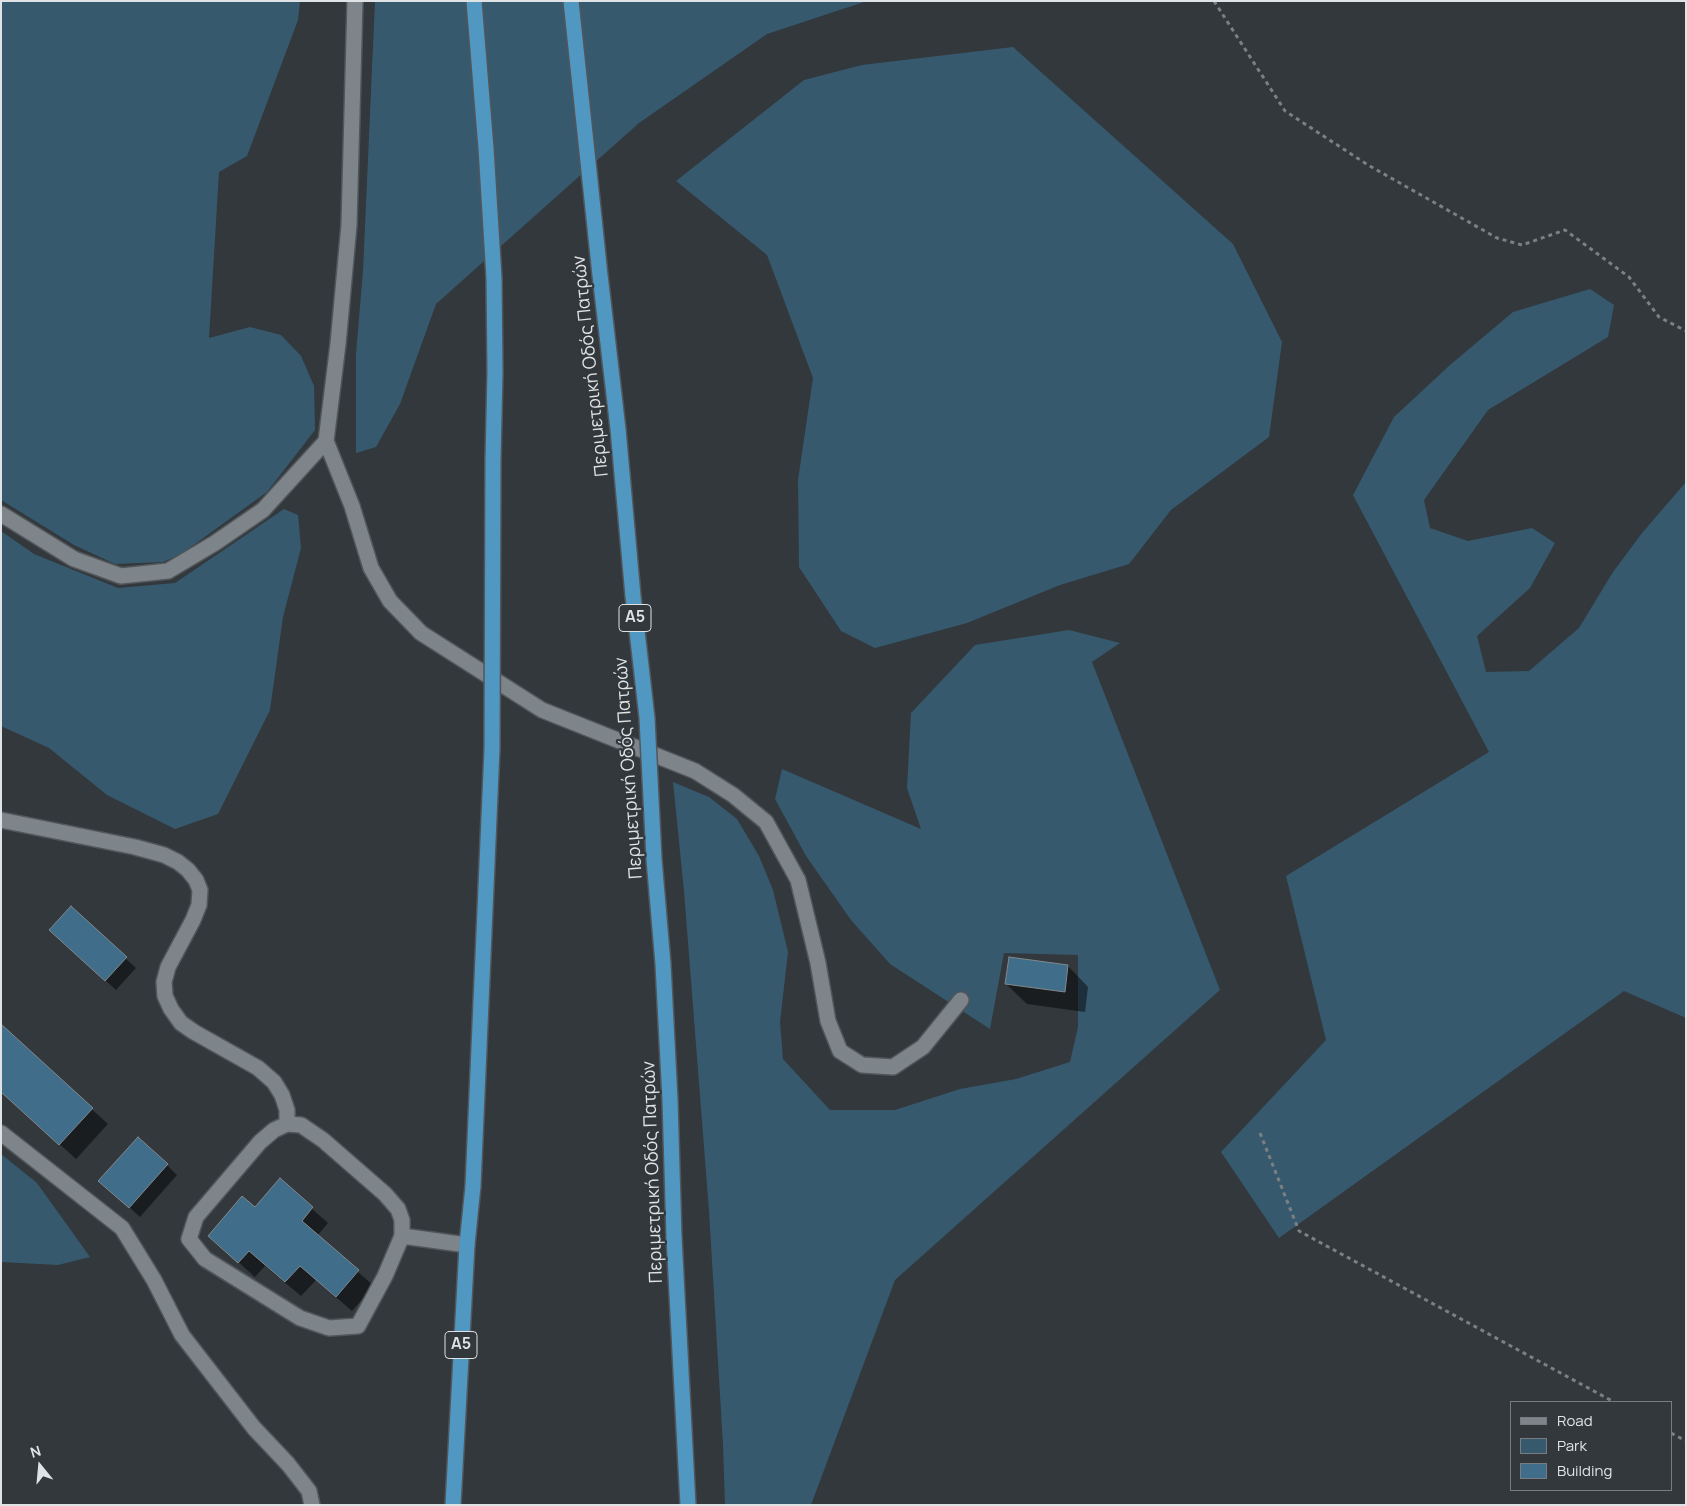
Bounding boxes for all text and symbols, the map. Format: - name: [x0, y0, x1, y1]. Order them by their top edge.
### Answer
- street label: Περιμετρική Οδός Πατρών: [569, 254, 613, 478]
- road number: Α5: [619, 604, 651, 632]
- street label: Περιμετρική Οδός Πατρών: [610, 656, 648, 880]
- street label: Περιμετρική Οδός Πατρών: [638, 1061, 668, 1283]
- road number: Α5: [445, 1332, 477, 1358]
- legend: [1510, 1401, 1672, 1491]
- text: Road: [1557, 1410, 1593, 1431]
- text: Park: [1557, 1435, 1587, 1456]
- north arrow: [15, 1441, 65, 1491]
- text: N: [28, 1441, 43, 1462]
- text: Building: [1557, 1460, 1612, 1481]

